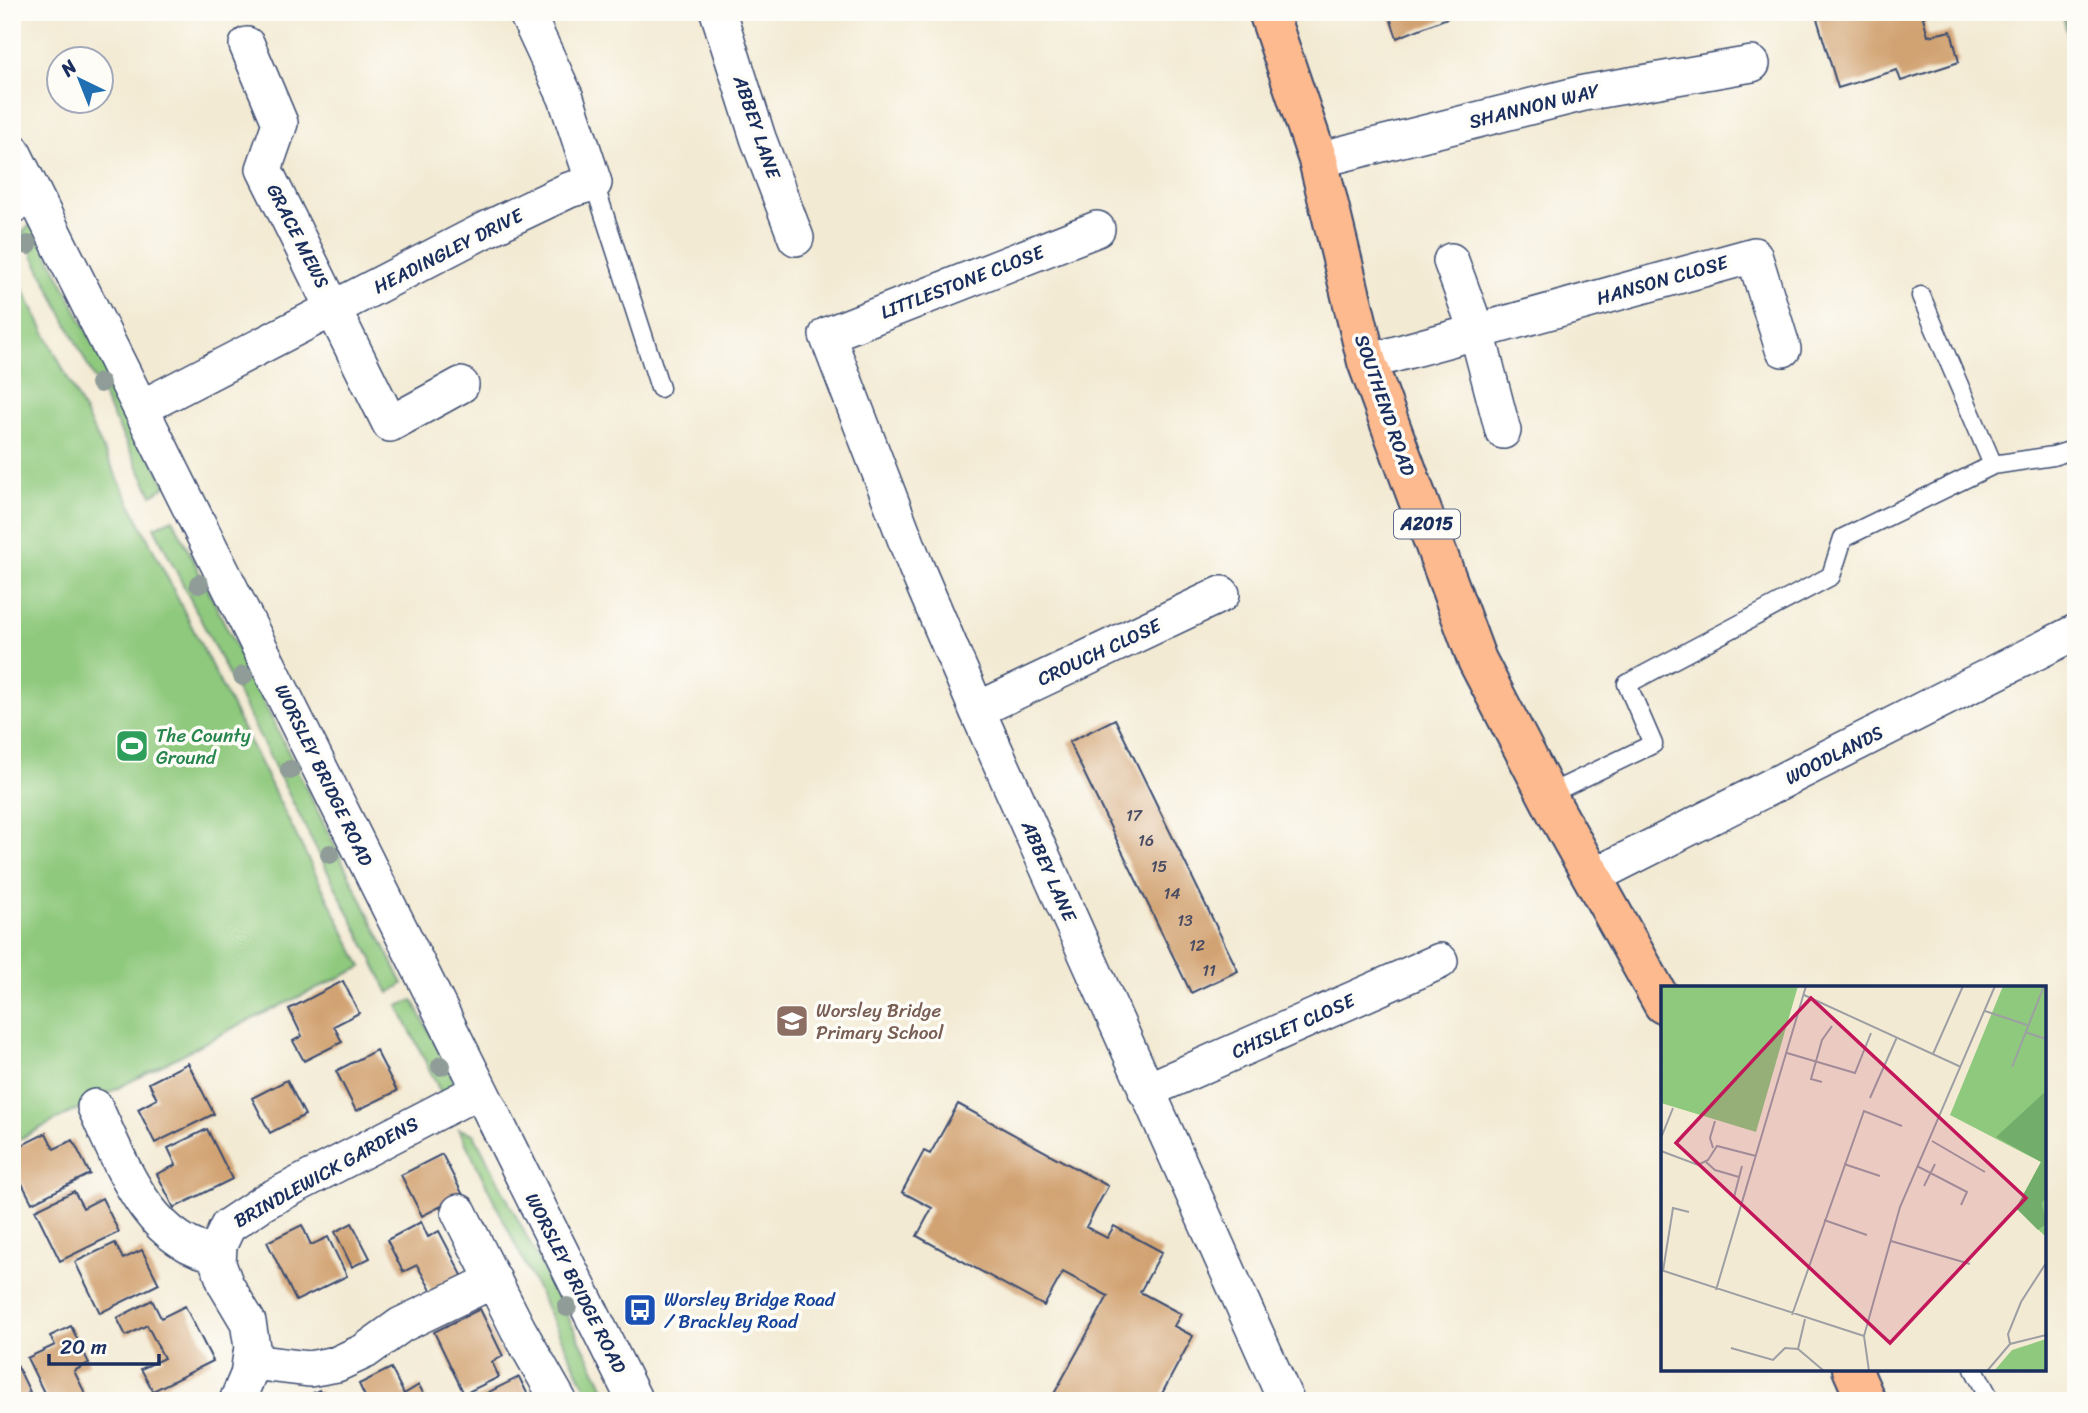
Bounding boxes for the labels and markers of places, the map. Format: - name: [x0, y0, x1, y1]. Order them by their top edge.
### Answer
- place label: The County Ground: [156, 719, 251, 774]
- sports icon: The County Ground: [113, 727, 151, 765]
- place label: Worsley Bridge Primary School: [816, 994, 944, 1049]
- school or university icon: Worsley Bridge Primary School: [773, 1002, 811, 1040]
- place label: Worsley Bridge Road / Brackley Road: [664, 1283, 836, 1338]
- bus stop icon: Worsley Bridge Road / Brackley Road: [621, 1291, 659, 1329]

